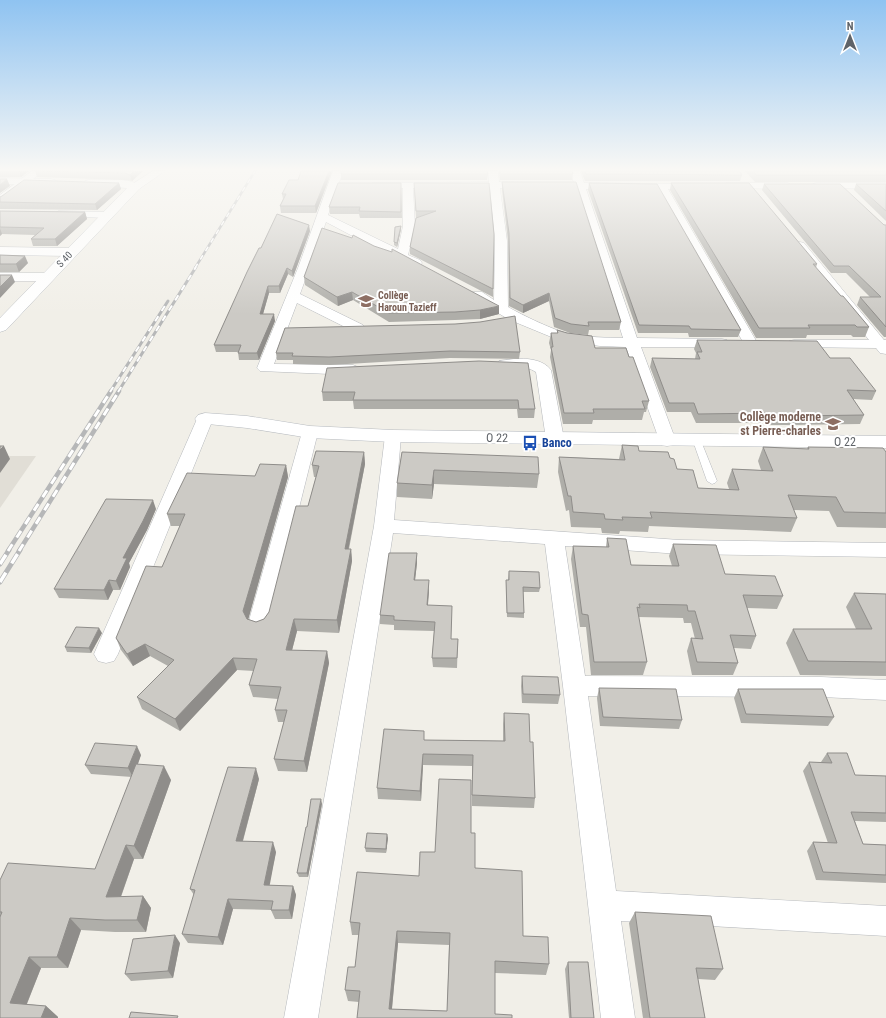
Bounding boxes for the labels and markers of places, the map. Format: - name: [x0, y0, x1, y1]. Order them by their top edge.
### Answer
- place label: Collège Haroun Tazieff: [378, 290, 437, 313]
- school or university icon: Collège Haroun Tazieff: [357, 292, 375, 310]
- place label: Collège moderne st Pierre-charles: [740, 410, 822, 438]
- school or university icon: Collège moderne st Pierre-charles: [824, 415, 842, 433]
- bus stop icon: Banco: [521, 434, 539, 452]
- place label: Banco: [542, 436, 572, 450]

